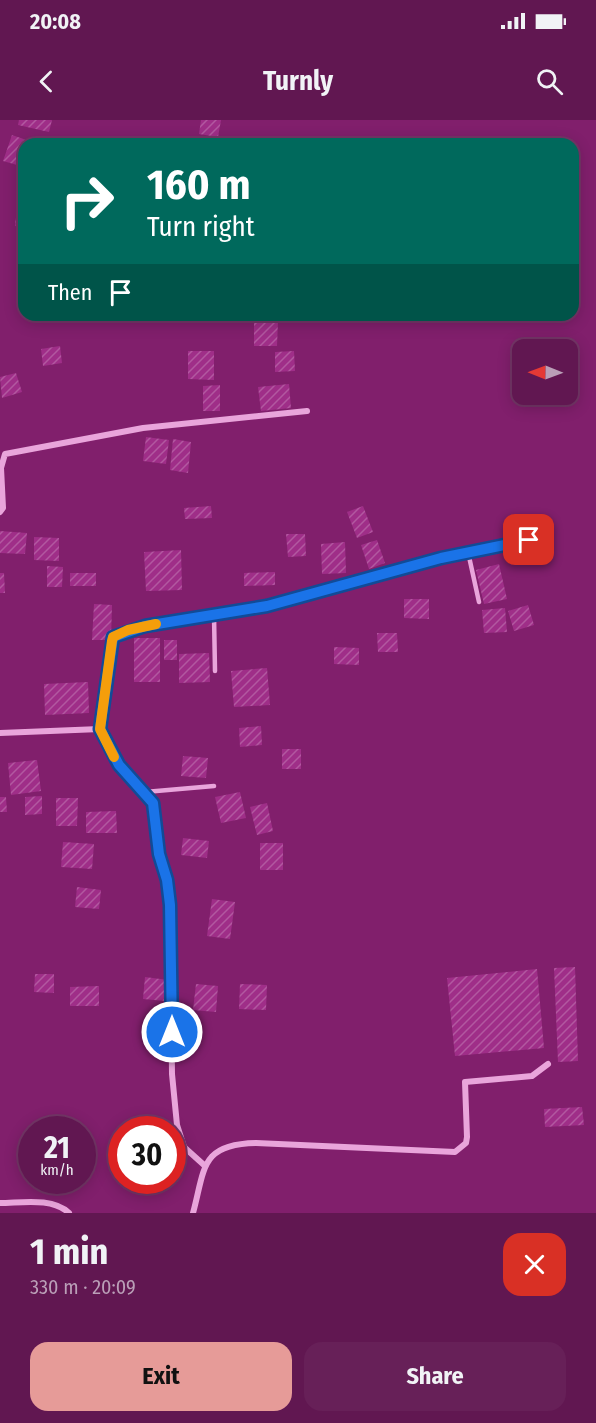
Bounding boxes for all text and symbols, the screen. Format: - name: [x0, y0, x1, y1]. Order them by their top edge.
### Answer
- text: 20:08: [30, 8, 81, 35]
- icon: back: [30, 65, 63, 98]
- text: Turnly: [263, 65, 333, 97]
- icon: search: [533, 65, 566, 98]
- text: 160 m: [147, 160, 250, 210]
- icon: right: [48, 162, 126, 240]
- text: Turn right: [147, 211, 255, 243]
- icon: arrive: [104, 276, 137, 309]
- text: Then: [48, 279, 92, 306]
- north arrow: [512, 339, 578, 405]
- map controls: [512, 339, 578, 405]
- pin: [503, 514, 554, 565]
- icon: arrive: [512, 523, 545, 556]
- position arrow: [140, 1000, 204, 1064]
- speed limit sign: 30: [108, 1116, 186, 1194]
- text: 21: [44, 1130, 70, 1166]
- text: km/h: [40, 1161, 74, 1179]
- text: 1 min: [30, 1230, 108, 1274]
- button: close: [503, 1233, 566, 1296]
- text: 330 m · 20:09: [30, 1275, 136, 1299]
- button: Exit: [30, 1342, 292, 1411]
- button: Share: [304, 1342, 566, 1411]

